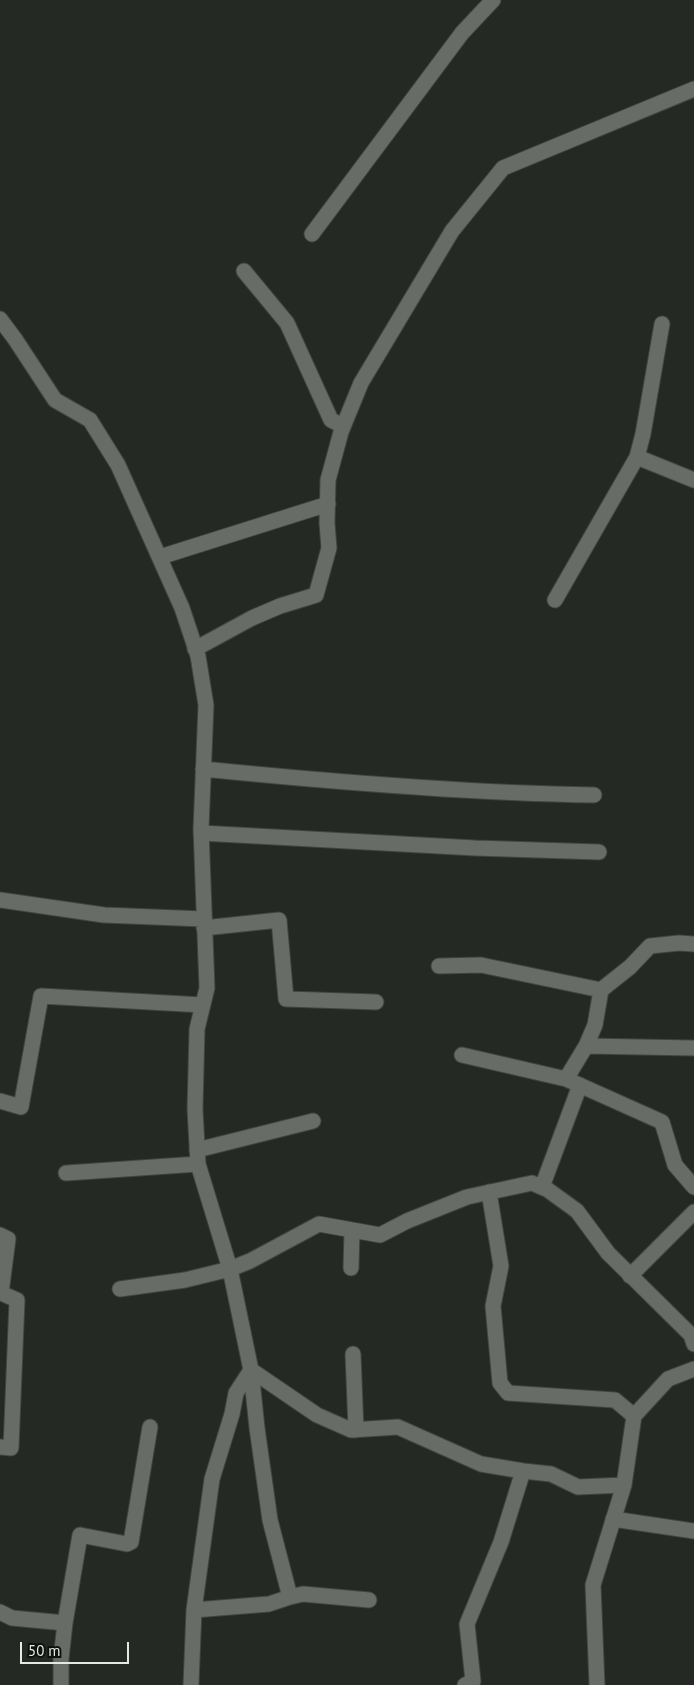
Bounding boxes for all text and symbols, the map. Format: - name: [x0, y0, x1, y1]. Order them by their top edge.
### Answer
- scale bar: [22, 1632, 131, 1664]
- text: 50 m: [28, 1641, 61, 1660]

